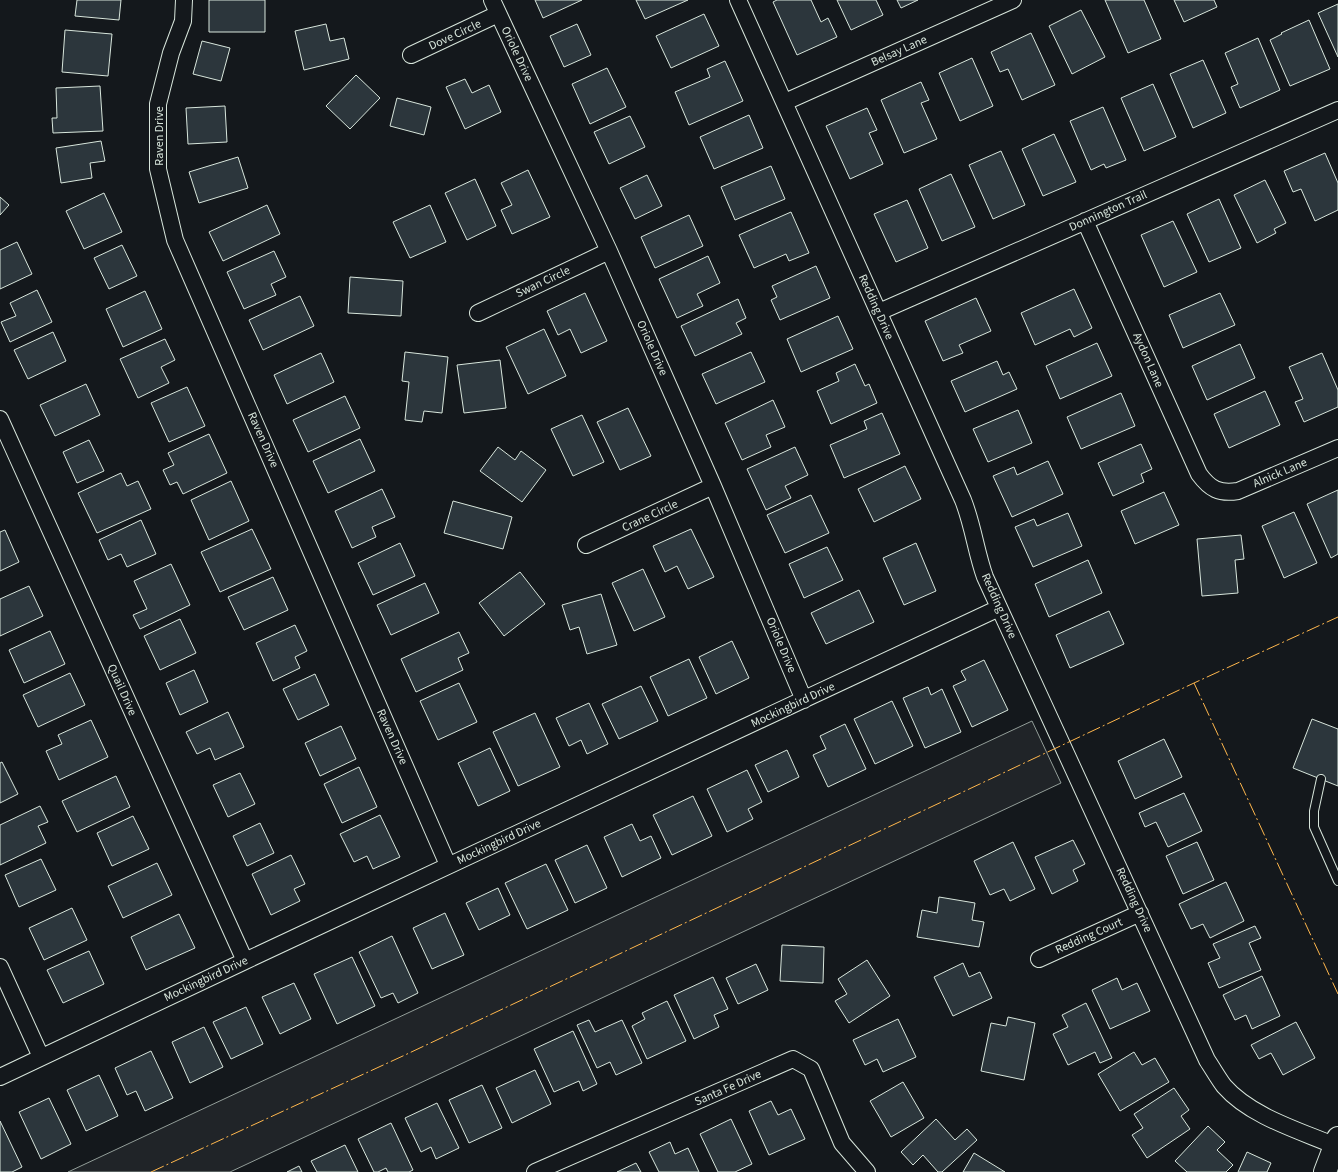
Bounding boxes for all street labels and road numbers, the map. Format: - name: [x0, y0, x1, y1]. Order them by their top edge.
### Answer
- street label: Dove Circle: [426, 15, 484, 55]
- street label: Oriole Drive: [497, 24, 537, 84]
- street label: Belsay Lane: [868, 31, 930, 71]
- street label: Raven Drive: [151, 106, 168, 166]
- street label: Donnington Trail: [1066, 186, 1150, 236]
- street label: Swan Circle: [513, 262, 573, 302]
- street label: Redding Drive: [854, 272, 898, 342]
- street label: Oriole Drive: [632, 318, 672, 378]
- street label: Aydon Lane: [1128, 330, 1168, 390]
- street label: Raven Drive: [243, 409, 283, 471]
- street label: Alnick Lane: [1250, 454, 1310, 492]
- street label: Crane Circle: [619, 496, 681, 536]
- street label: Redding Drive: [977, 571, 1021, 641]
- street label: Oriole Drive: [762, 615, 800, 676]
- street label: Quail Drive: [103, 661, 141, 719]
- street label: Mockingbird Drive: [748, 678, 838, 732]
- street label: Raven Drive: [372, 706, 412, 768]
- street label: Mockingbird Drive: [454, 815, 544, 869]
- street label: Redding Drive: [1112, 865, 1157, 935]
- street label: Redding Court: [1053, 914, 1125, 958]
- street label: Mockingbird Drive: [161, 952, 251, 1006]
- street label: Santa Fe Drive: [692, 1066, 764, 1110]

